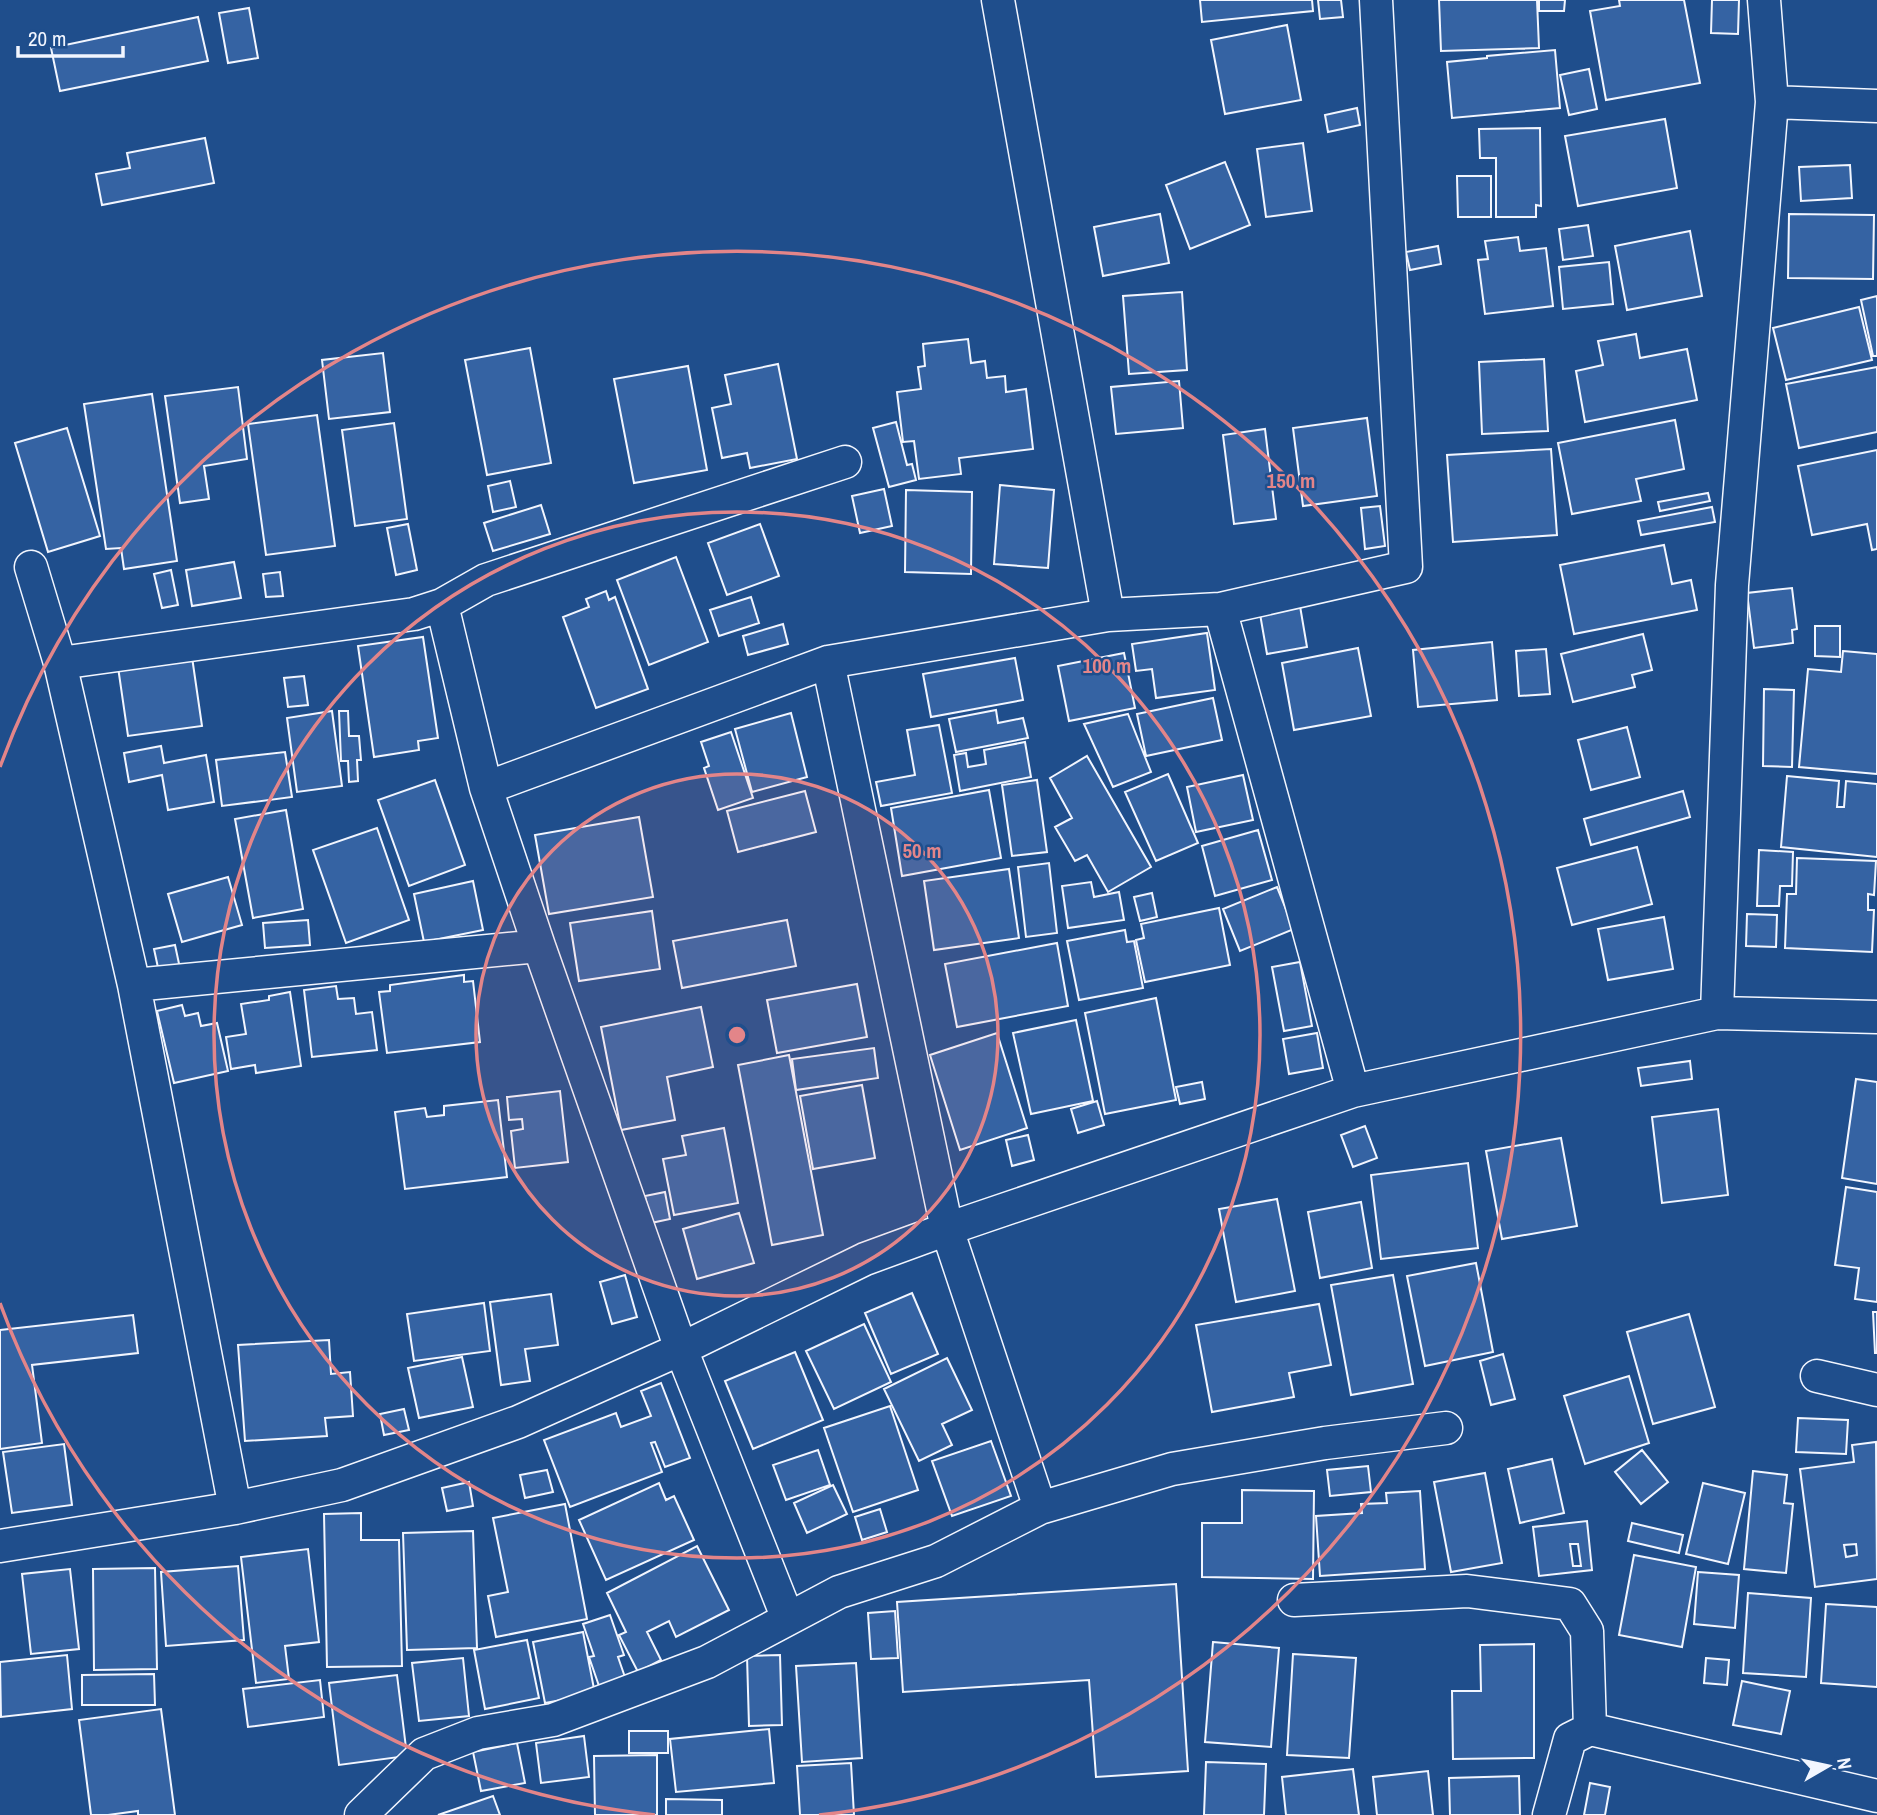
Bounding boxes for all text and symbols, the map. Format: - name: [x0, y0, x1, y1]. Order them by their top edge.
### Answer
- scale bar: [18, 14, 122, 58]
- text: 20 m: [28, 24, 66, 53]
- text: 150 m: [1267, 466, 1315, 495]
- text: 100 m: [1083, 651, 1131, 680]
- text: 50 m: [902, 836, 942, 865]
- centre of rings: [725, 1023, 749, 1047]
- north arrow: [1793, 1731, 1863, 1801]
- text: N: [1831, 1756, 1859, 1771]

